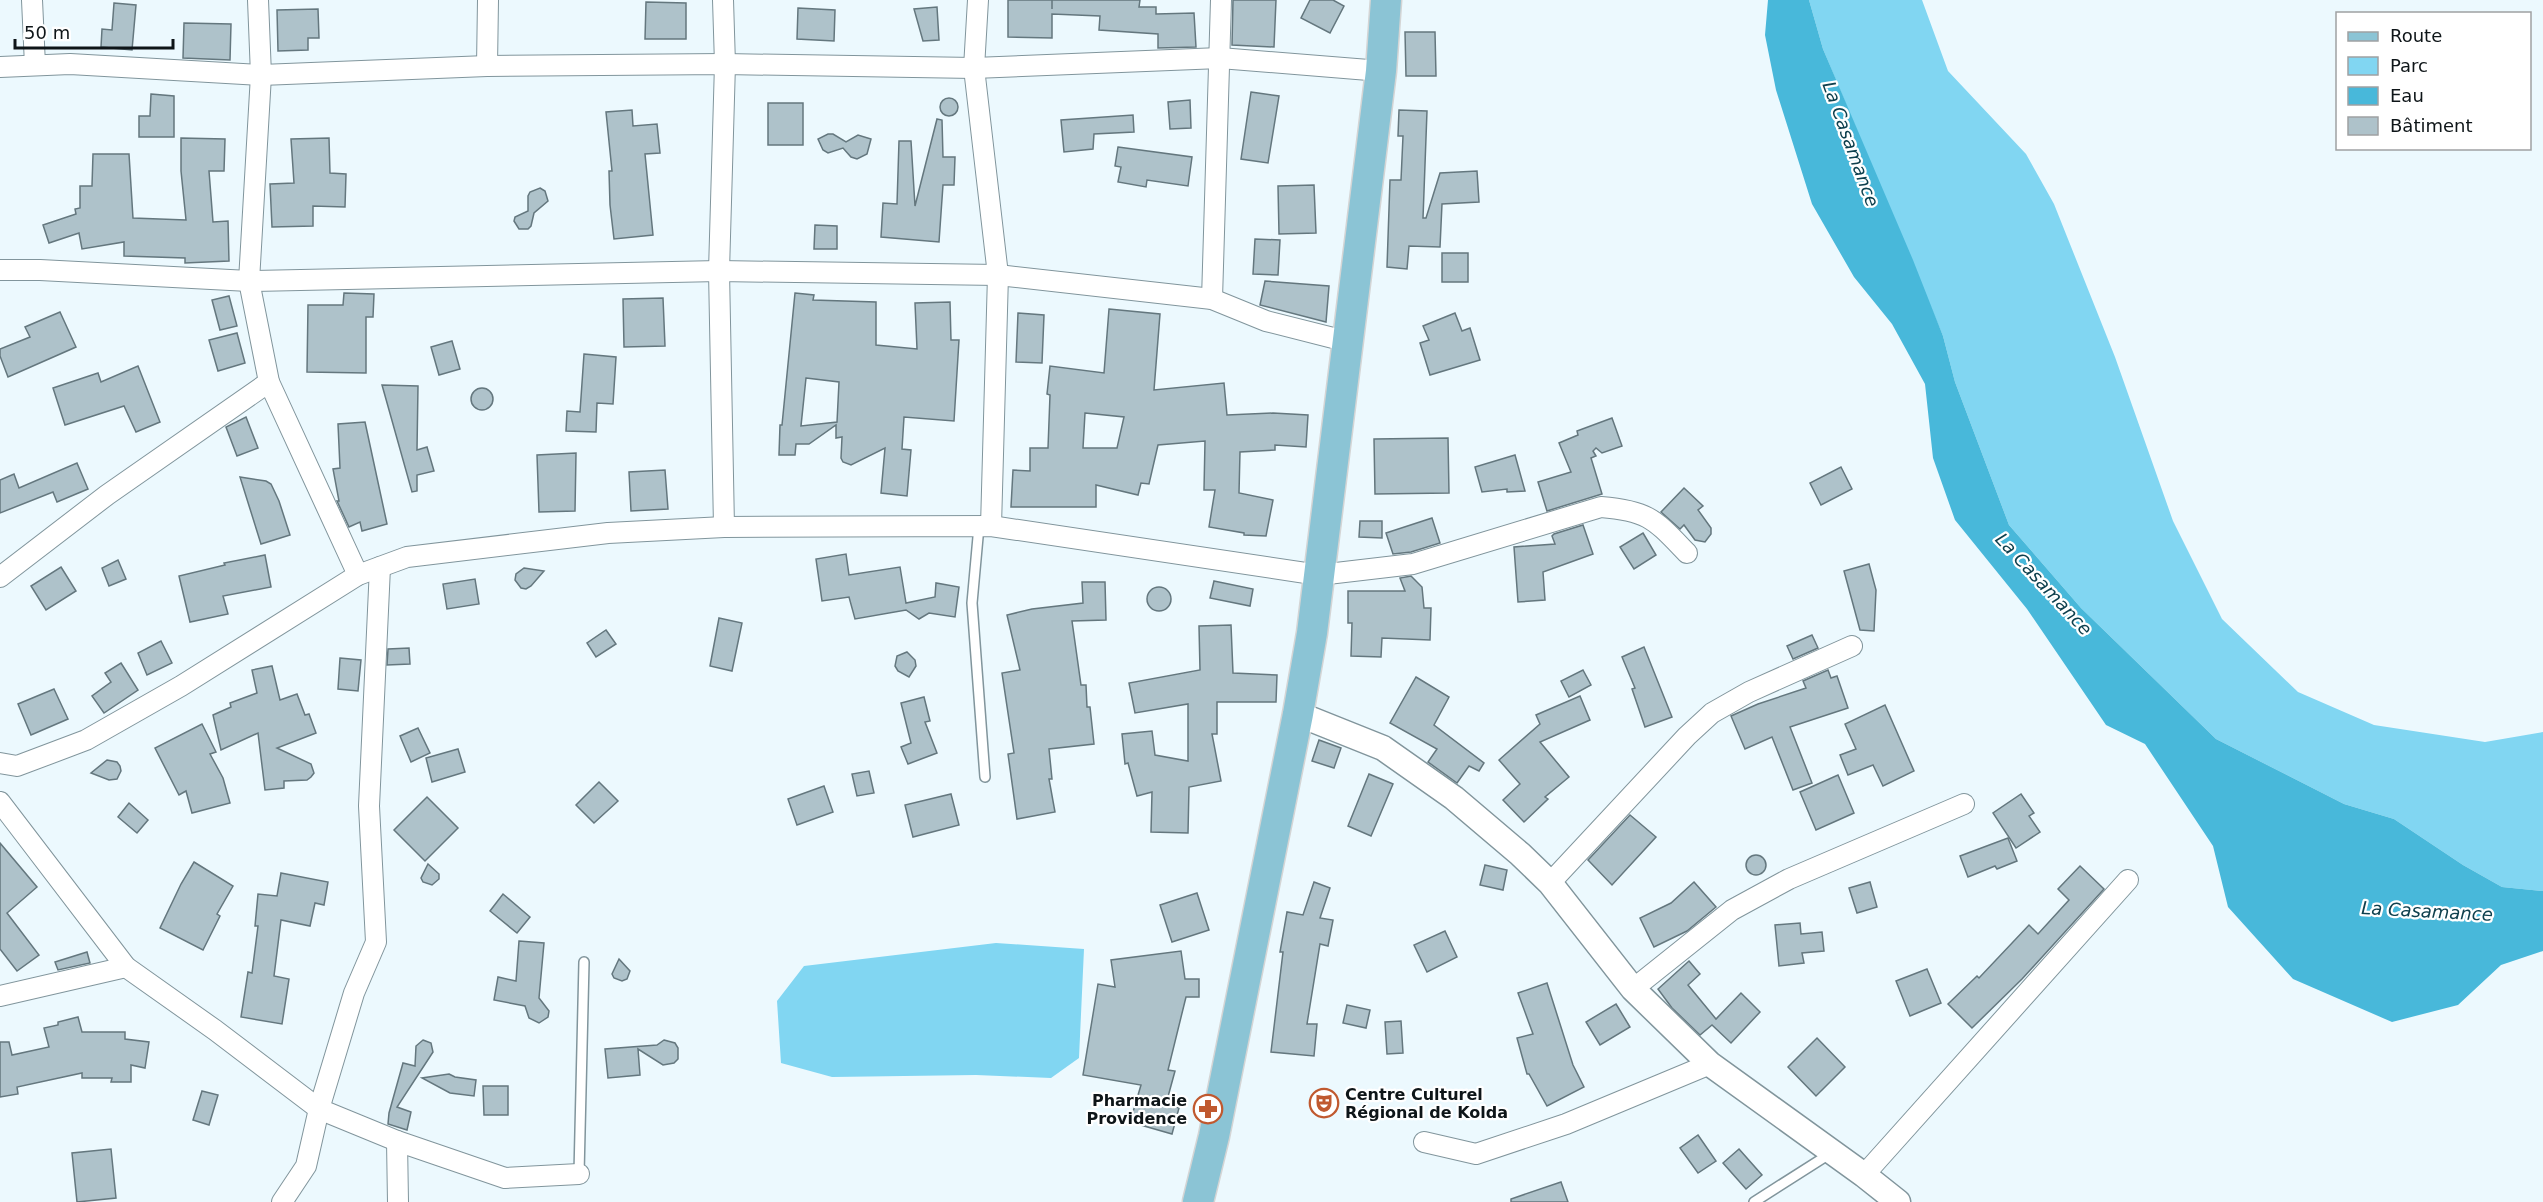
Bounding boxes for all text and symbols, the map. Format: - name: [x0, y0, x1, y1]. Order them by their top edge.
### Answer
- scale bar: [15, 12, 172, 50]
- legend: [2336, 12, 2531, 150]
- text: 50 m: [24, 22, 70, 43]
- text: Route: [2390, 25, 2442, 46]
- text: Parc: [2390, 55, 2428, 76]
- water label: La Casamance: [1819, 79, 1883, 209]
- text: Eau: [2390, 85, 2424, 106]
- text: Bâtiment: [2390, 115, 2473, 136]
- water label: La Casamance: [1991, 529, 2097, 639]
- water label: La Casamance: [2361, 897, 2493, 925]
- place label: Centre Culturel Régional de Kolda: [1345, 1085, 1508, 1122]
- theatre icon: Centre Culturel Régional de Kolda: [1308, 1087, 1340, 1119]
- place label: Pharmacie Providence: [1086, 1091, 1187, 1128]
- pharmacy icon: Pharmacie Providence: [1192, 1093, 1224, 1125]

